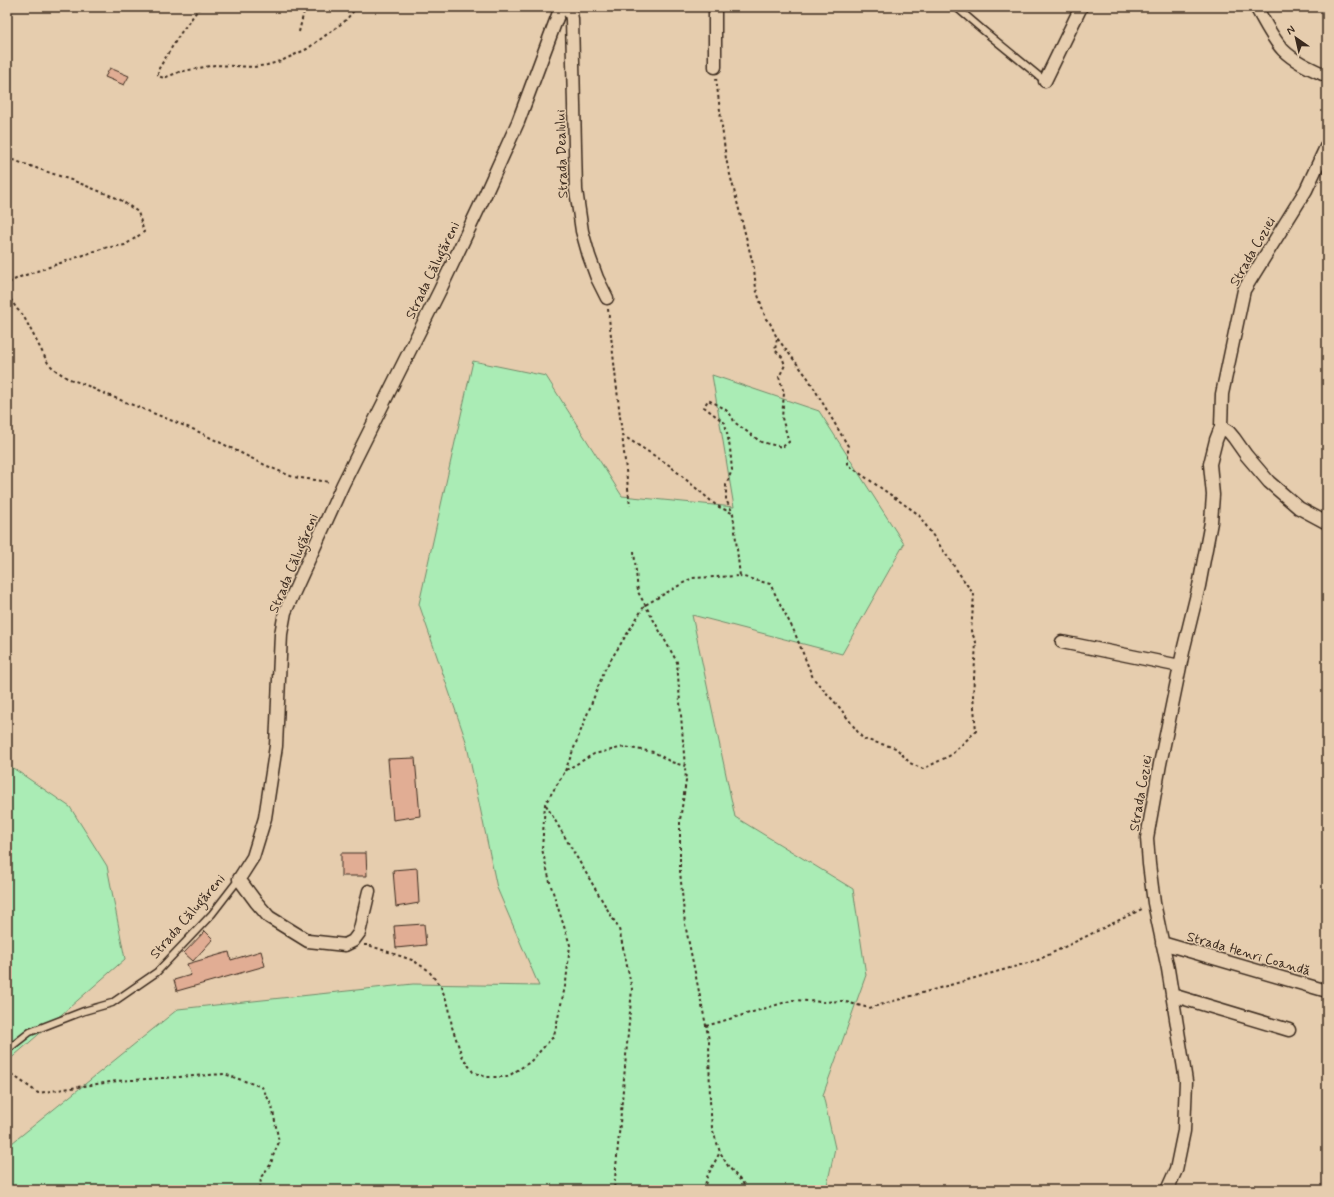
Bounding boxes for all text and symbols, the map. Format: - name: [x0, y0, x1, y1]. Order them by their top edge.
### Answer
- north arrow: [1276, 18, 1316, 58]
- text: N: [1284, 23, 1298, 38]
- street label: Strada Dealului: [551, 109, 573, 199]
- street label: Strada Coziei: [1226, 213, 1280, 289]
- street label: Strada Călugăreni: [402, 219, 466, 323]
- street label: Strada Călugăreni: [265, 511, 325, 617]
- street label: Strada Coziei: [1125, 753, 1157, 833]
- street label: Strada Călugăreni: [146, 871, 231, 964]
- street label: Strada Henri Coandă: [1185, 928, 1313, 980]

